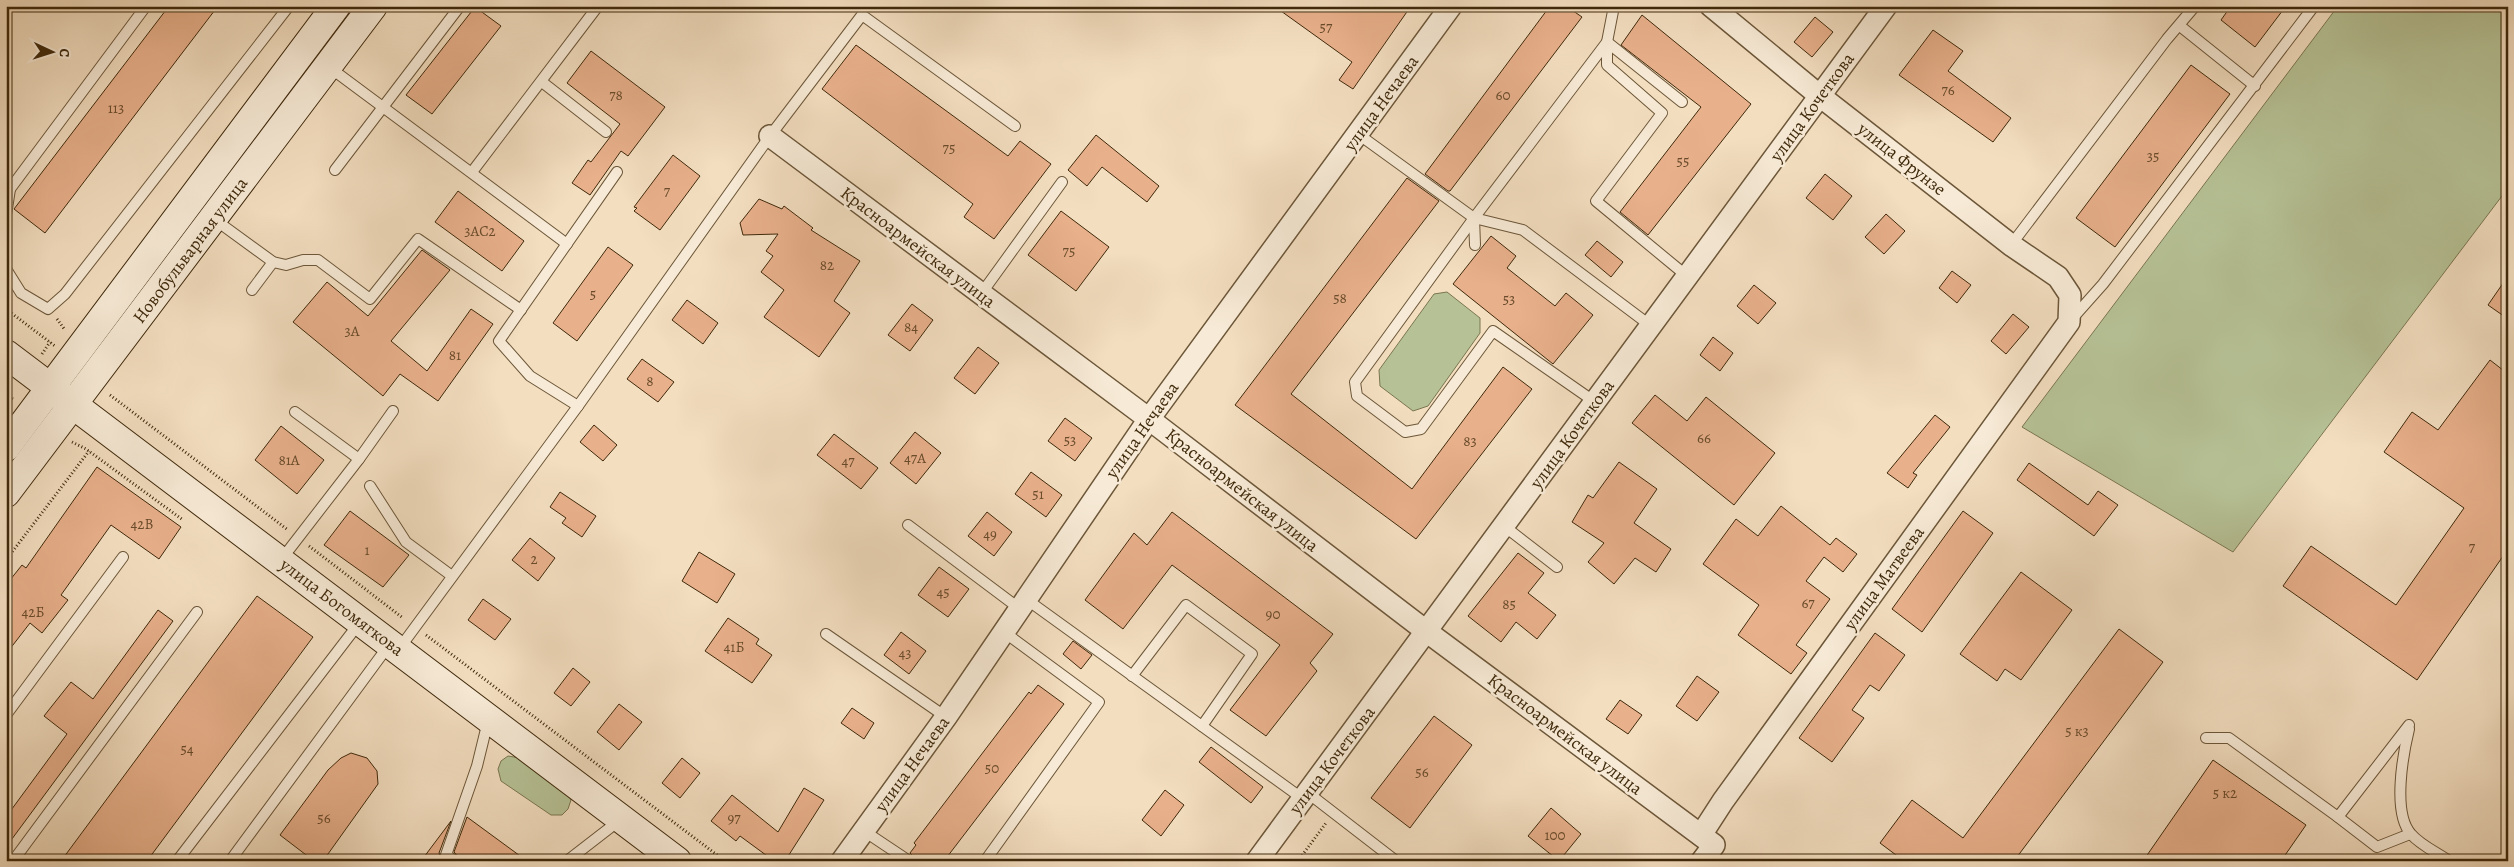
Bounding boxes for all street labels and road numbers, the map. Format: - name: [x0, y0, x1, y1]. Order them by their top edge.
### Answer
- street label: улица Кочеткова: [1764, 47, 1860, 167]
- street label: улица Нечаева: [1338, 50, 1424, 157]
- street label: улица Фрунзе: [1852, 116, 1951, 201]
- street label: Новобульварная улица: [127, 171, 253, 328]
- street label: Красноармейская улица: [836, 181, 1001, 314]
- street label: улица Кочеткова: [1524, 374, 1620, 494]
- street label: улица Нечаева: [1099, 376, 1185, 484]
- street label: Красноармейская улица: [1160, 423, 1324, 558]
- street label: улица Матвеева: [1838, 521, 1930, 635]
- street label: улица Богомягкова: [274, 552, 409, 662]
- street label: Красноармейская улица: [1483, 668, 1648, 801]
- street label: улица Кочеткова: [1283, 701, 1381, 820]
- street label: улица Нечаева: [869, 711, 955, 818]

